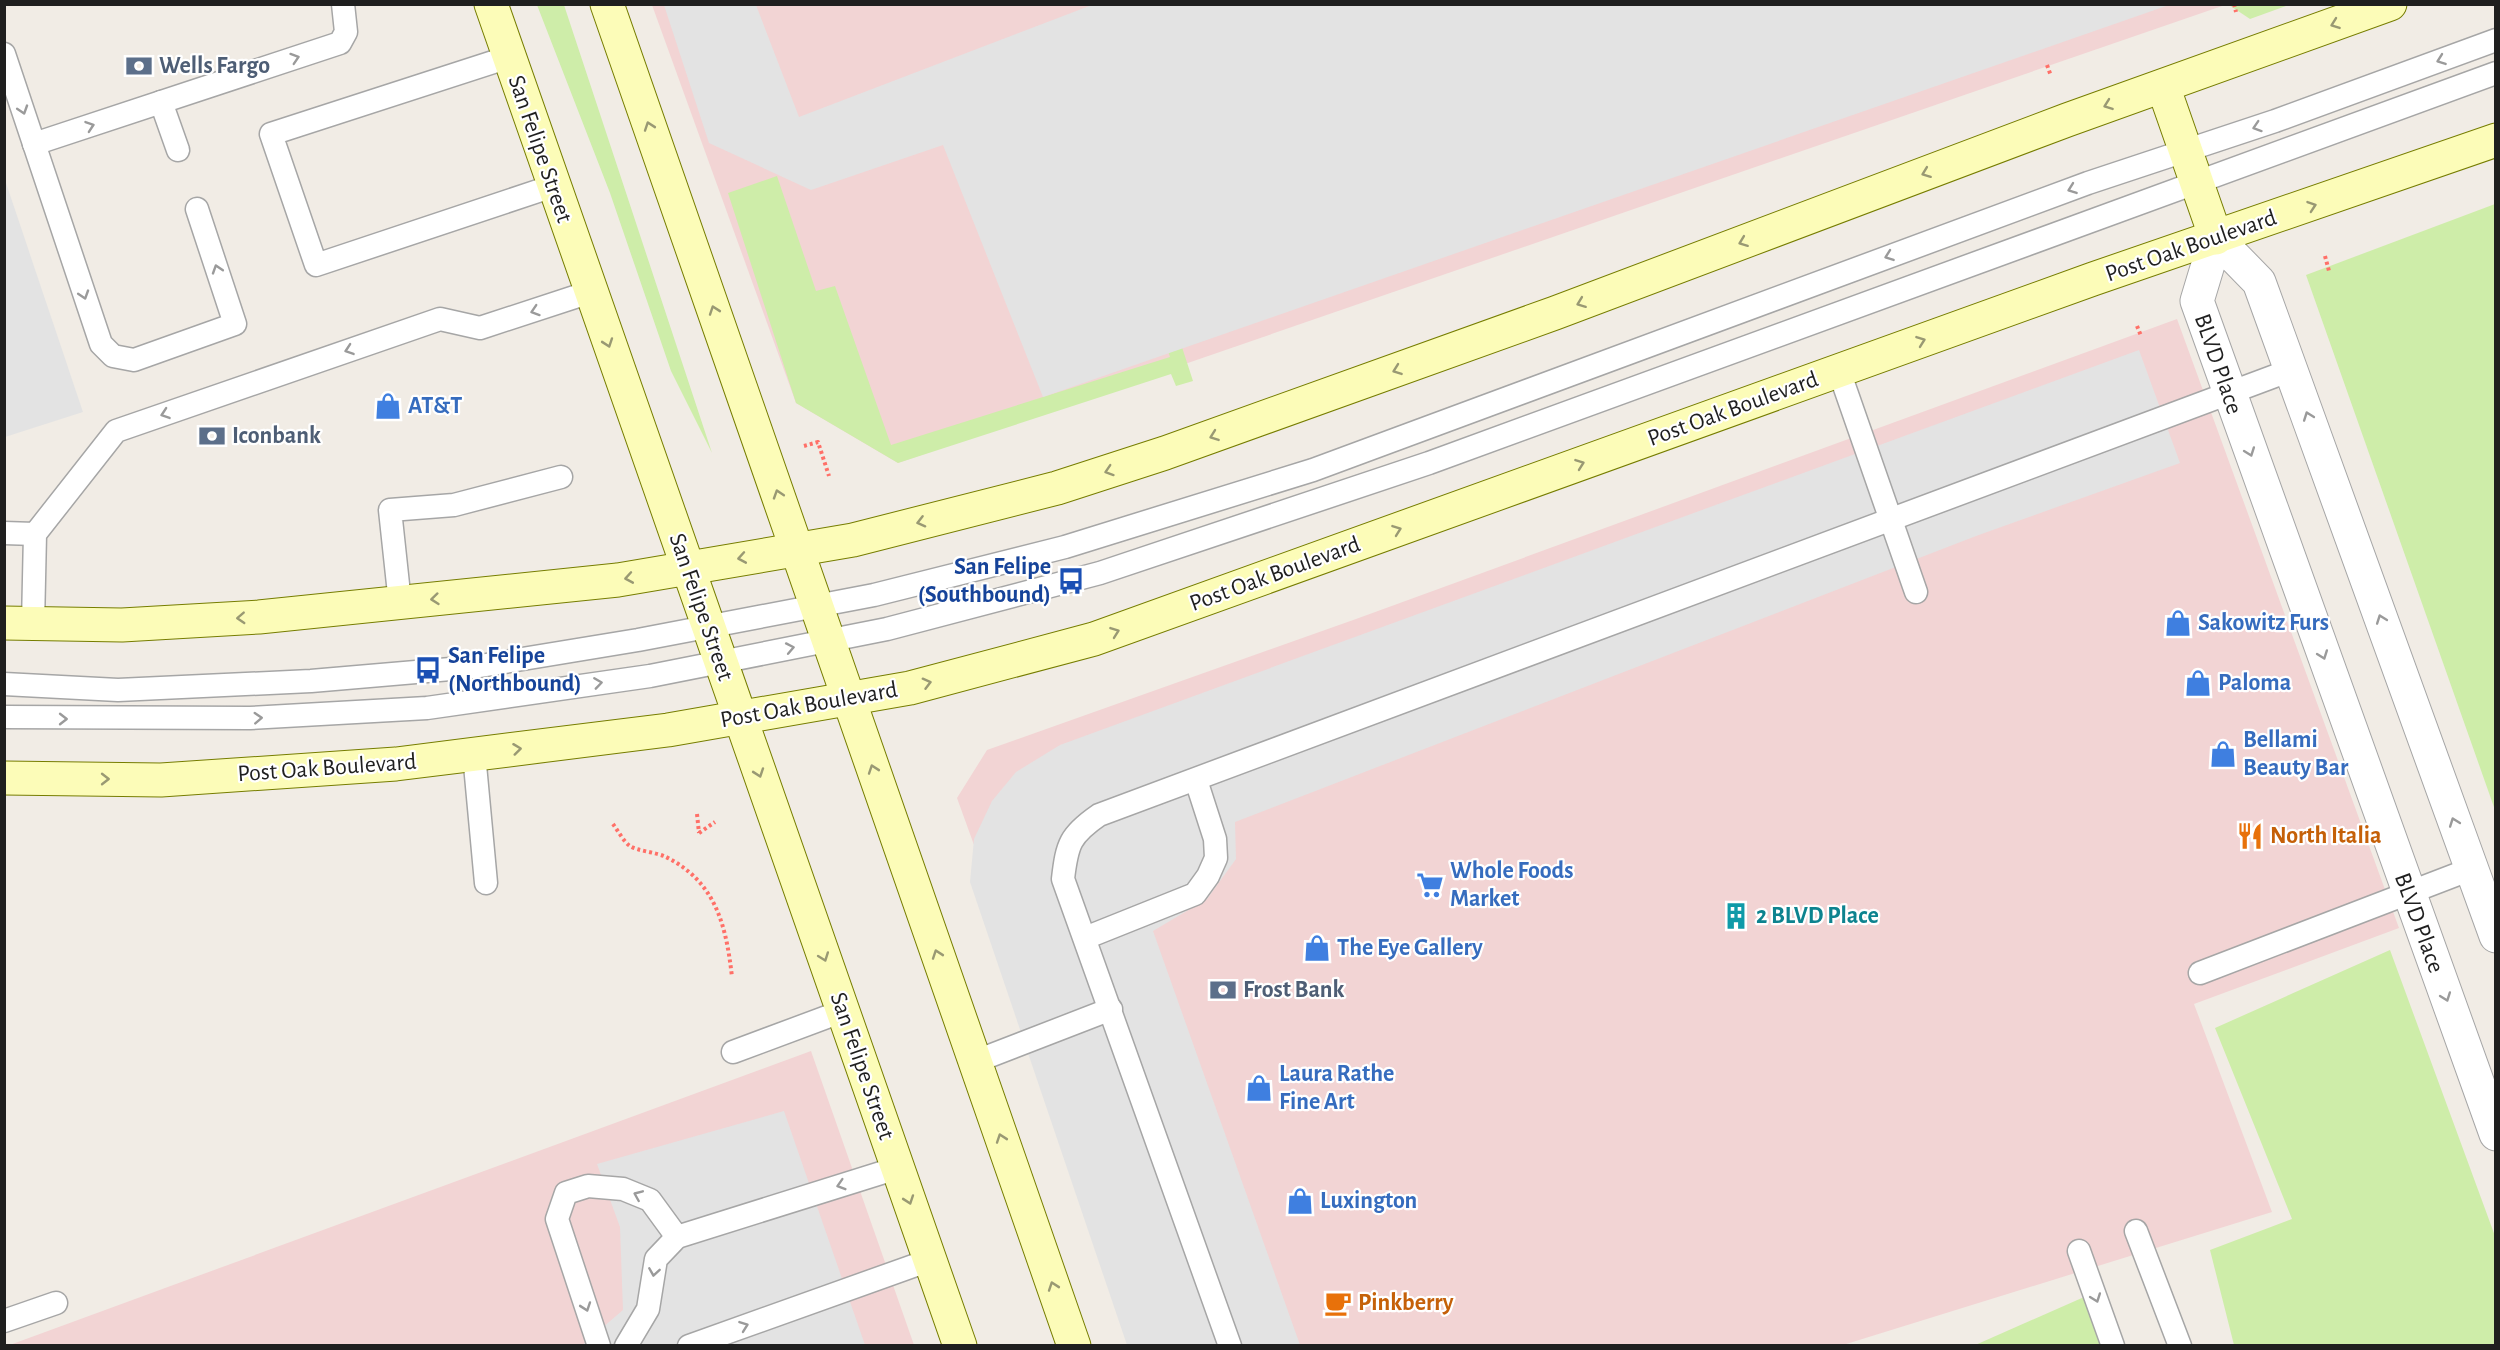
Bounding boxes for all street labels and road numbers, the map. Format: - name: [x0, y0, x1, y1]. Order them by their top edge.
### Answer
- street label: San Felipe Street: [504, 72, 577, 226]
- street label: Post Oak Boulevard: [2102, 205, 2280, 287]
- street label: BLVD Place: [2190, 311, 2246, 417]
- street label: Post Oak Boulevard: [1645, 367, 1821, 451]
- street label: San Felipe Street: [665, 530, 738, 684]
- street label: Post Oak Boulevard: [1187, 532, 1363, 616]
- street label: Post Oak Boulevard: [719, 678, 899, 732]
- street label: Post Oak Boulevard: [237, 750, 417, 786]
- street label: BLVD Place: [2390, 870, 2448, 976]
- street label: San Felipe Street: [826, 989, 899, 1143]

